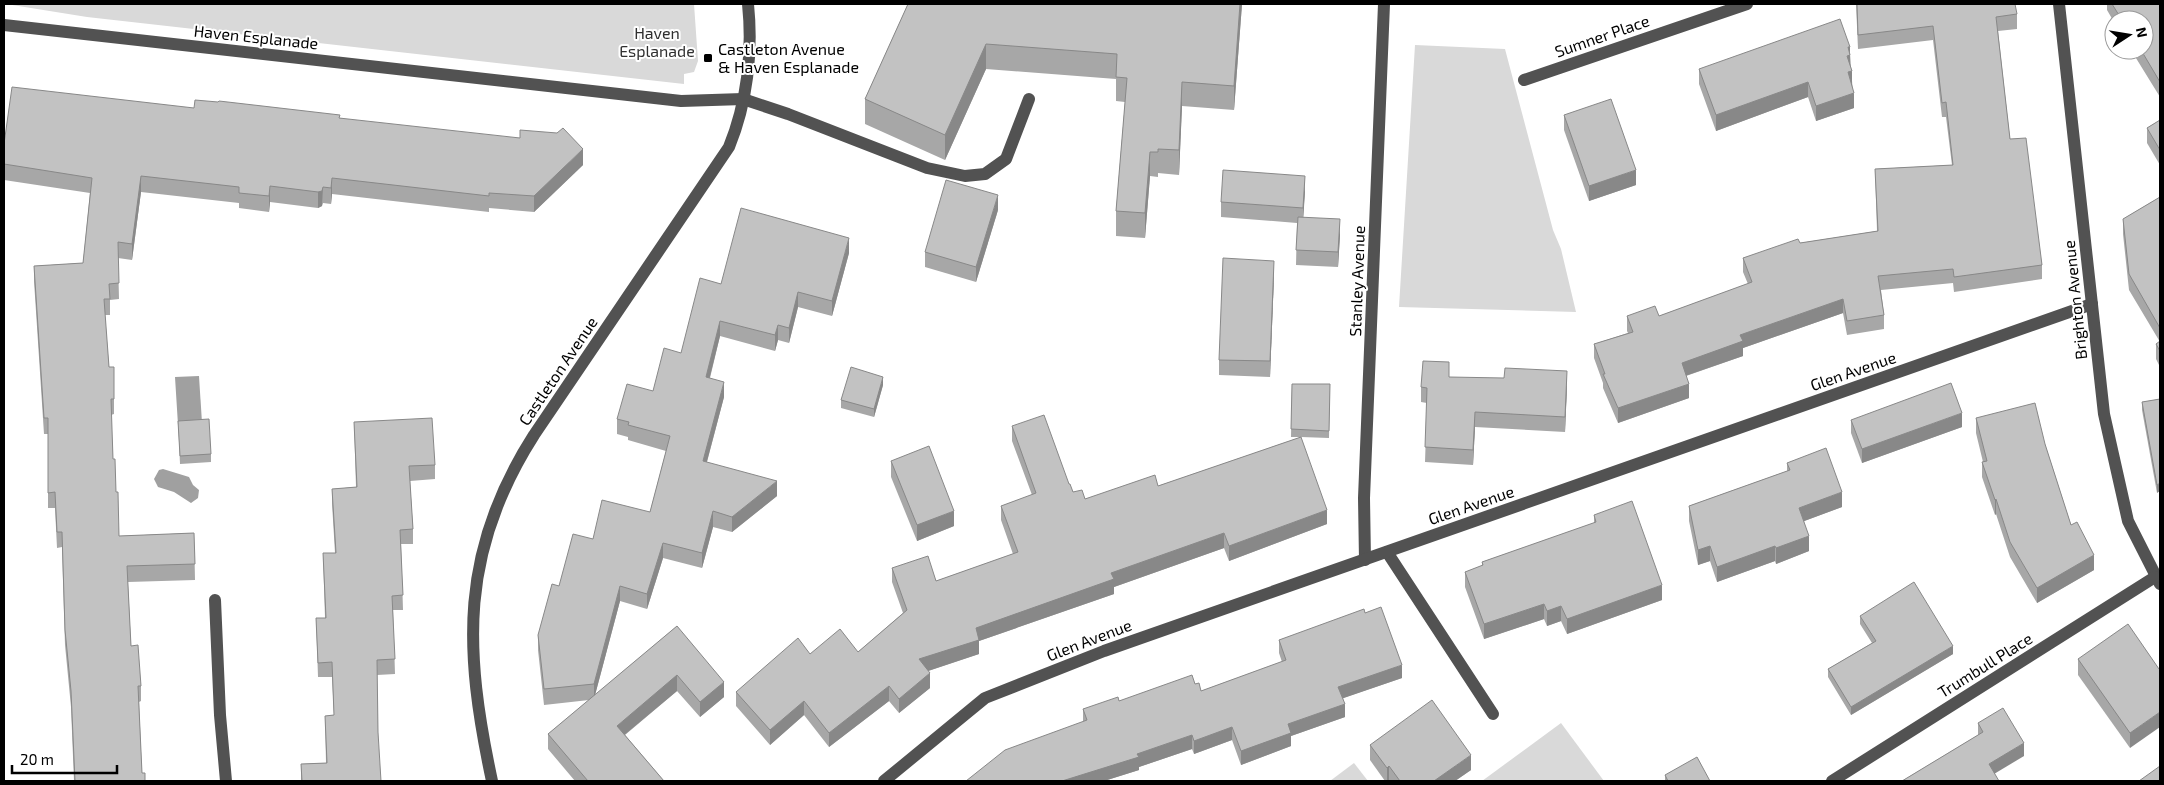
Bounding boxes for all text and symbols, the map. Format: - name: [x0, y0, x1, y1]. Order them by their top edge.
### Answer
- street label: Sumner Place: [1552, 10, 1652, 61]
- north arrow: [2104, 10, 2154, 60]
- street label: Haven Esplanade: [193, 21, 319, 52]
- park label: Haven Esplanade: [619, 23, 695, 60]
- text: N: [2133, 25, 2152, 39]
- place label: Castleton Avenue & Haven Esplanade: [718, 39, 859, 76]
- marker: Castleton Avenue & Haven Esplanade: [702, 52, 714, 64]
- street label: Stanley Avenue: [1345, 225, 1368, 337]
- street label: Brighton Avenue: [2059, 239, 2090, 361]
- street label: Castleton Avenue: [514, 313, 601, 429]
- street label: Glen Avenue: [1807, 347, 1898, 394]
- street label: Glen Avenue: [1425, 481, 1516, 528]
- street label: Glen Avenue: [1044, 615, 1134, 664]
- street label: Trumbull Place: [1934, 628, 2035, 701]
- scale bar: [12, 742, 118, 774]
- text: 20 m: [20, 750, 54, 768]

